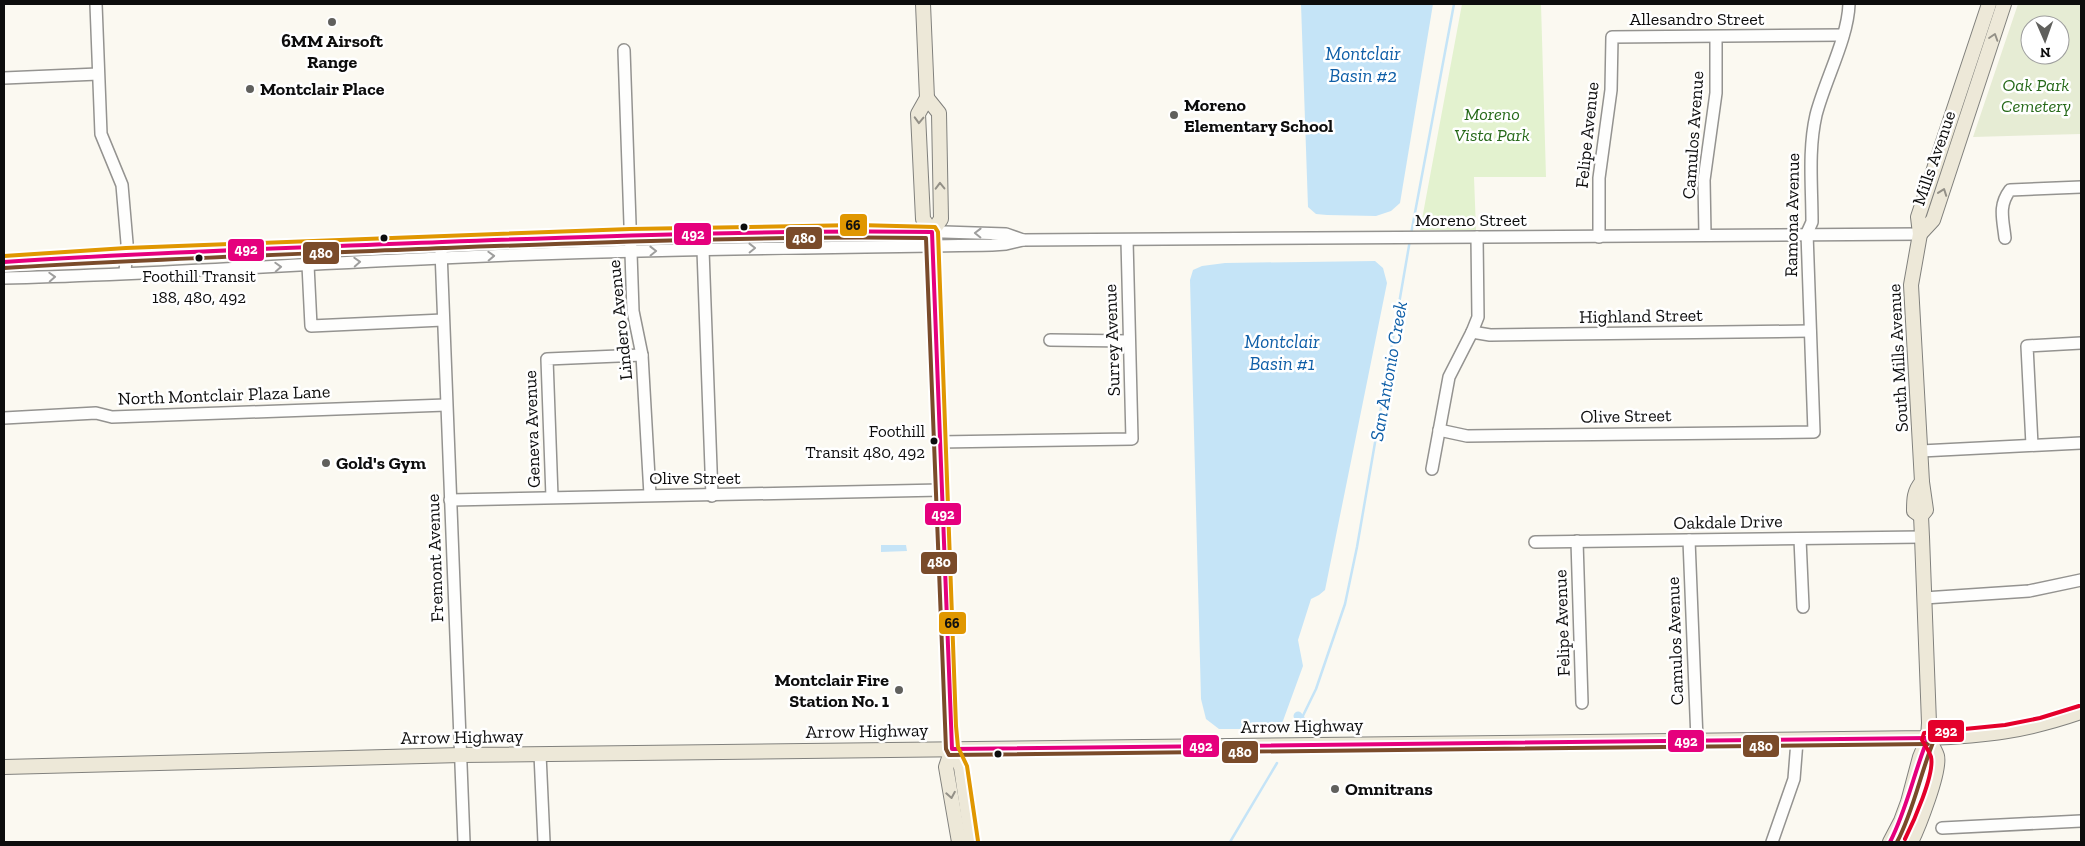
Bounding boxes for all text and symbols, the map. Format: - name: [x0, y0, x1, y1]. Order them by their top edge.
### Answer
- street label: Allesandro Street: [1630, 8, 1765, 30]
- north arrow: [2020, 15, 2070, 65]
- marker: 6MM Airsoft Range: [326, 16, 338, 28]
- place label: 6MM Airsoft Range: [281, 30, 384, 73]
- one-way arrow: [1988, 34, 1998, 42]
- water label: Montclair Basin #2: [1325, 42, 1401, 87]
- text: N: [2039, 44, 2051, 61]
- street label: Camulos Avenue: [1678, 70, 1708, 200]
- park label: Oak Park Cemetery: [2001, 74, 2071, 117]
- place label: Montclair Place: [260, 78, 385, 100]
- street label: Felipe Avenue: [1570, 81, 1604, 189]
- marker: Montclair Place: [244, 83, 256, 95]
- place label: Moreno Elementary School: [1184, 94, 1333, 137]
- park label: Moreno Vista Park: [1454, 103, 1530, 146]
- street label: Mills Avenue: [1907, 108, 1961, 208]
- marker: Moreno Elementary School: [1168, 109, 1180, 121]
- one-way arrow: [913, 117, 924, 125]
- street label: Ramona Avenue: [1780, 153, 1804, 277]
- one-way arrow: [935, 182, 945, 190]
- one-way arrow: [1937, 188, 1947, 196]
- street label: Moreno Street: [1415, 209, 1527, 231]
- line badge: 66: [839, 213, 868, 237]
- text: 66: [845, 217, 861, 234]
- line badge: 492: [673, 222, 712, 246]
- unlabelled marker: [739, 222, 749, 232]
- text: 492: [682, 226, 705, 243]
- line badge: 480: [785, 226, 823, 250]
- one-way arrow: [974, 228, 982, 238]
- text: 480: [792, 230, 816, 247]
- unlabelled marker: [379, 233, 389, 243]
- line badge: 492: [227, 238, 265, 262]
- text: 492: [235, 241, 258, 258]
- line badge: 480: [302, 241, 340, 265]
- one-way arrow: [748, 243, 756, 254]
- text: 480: [309, 245, 333, 262]
- one-way arrow: [650, 246, 657, 256]
- one-way arrow: [487, 251, 495, 261]
- marker: Foothill Transit 188, 480, 492: [194, 253, 204, 263]
- one-way arrow: [353, 257, 361, 268]
- street label: Lindero Avenue: [603, 259, 637, 381]
- one-way arrow: [275, 261, 283, 272]
- place label: Foothill Transit 188, 480, 492: [142, 266, 257, 307]
- one-way arrow: [49, 272, 57, 283]
- street label: South Mills Avenue: [1883, 283, 1913, 433]
- street label: Surrey Avenue: [1099, 284, 1125, 396]
- water label: San Antonio Creek: [1365, 299, 1412, 443]
- street label: Highland Street: [1579, 304, 1703, 328]
- water label: Montclair Basin #1: [1244, 330, 1320, 375]
- street label: Geneva Avenue: [519, 370, 545, 488]
- street label: North Montclair Plaza Lane: [117, 380, 331, 410]
- street label: Olive Street: [1580, 404, 1672, 428]
- place label: Foothill Transit 480, 492: [805, 421, 925, 462]
- marker: Foothill Transit 480, 492: [929, 436, 939, 446]
- place label: Gold's Gym: [336, 452, 426, 474]
- marker: Gold's Gym: [320, 457, 332, 469]
- street label: Olive Street: [649, 467, 741, 489]
- street label: Fremont Avenue: [422, 493, 448, 623]
- line badge: 492: [924, 502, 962, 526]
- text: 492: [932, 506, 955, 523]
- street label: Oakdale Drive: [1673, 510, 1783, 534]
- line badge: 480: [920, 551, 958, 575]
- text: 480: [927, 554, 951, 571]
- street label: Felipe Avenue: [1549, 569, 1575, 677]
- street label: Camulos Avenue: [1662, 576, 1688, 706]
- line badge: 66: [938, 611, 967, 635]
- text: 66: [944, 615, 960, 632]
- place label: Montclair Fire Station No. 1: [775, 669, 889, 712]
- marker: Montclair Fire Station No. 1: [893, 684, 905, 696]
- street label: Arrow Highway: [1240, 714, 1364, 738]
- street label: Arrow Highway: [805, 719, 929, 743]
- line badge: 292: [1927, 719, 1965, 743]
- text: 292: [1935, 723, 1958, 740]
- street label: Arrow Highway: [400, 725, 524, 749]
- line badge: 492: [1667, 729, 1705, 753]
- text: 492: [1675, 733, 1698, 750]
- line badge: 492: [1182, 734, 1220, 758]
- line badge: 480: [1742, 734, 1780, 758]
- text: 492: [1190, 738, 1213, 755]
- text: 480: [1749, 738, 1773, 755]
- line badge: 480: [1221, 740, 1259, 764]
- text: 480: [1228, 744, 1252, 761]
- unlabelled marker: [993, 749, 1003, 759]
- place label: Omnitrans: [1345, 778, 1433, 800]
- marker: Omnitrans: [1329, 783, 1341, 795]
- one-way arrow: [946, 791, 956, 800]

